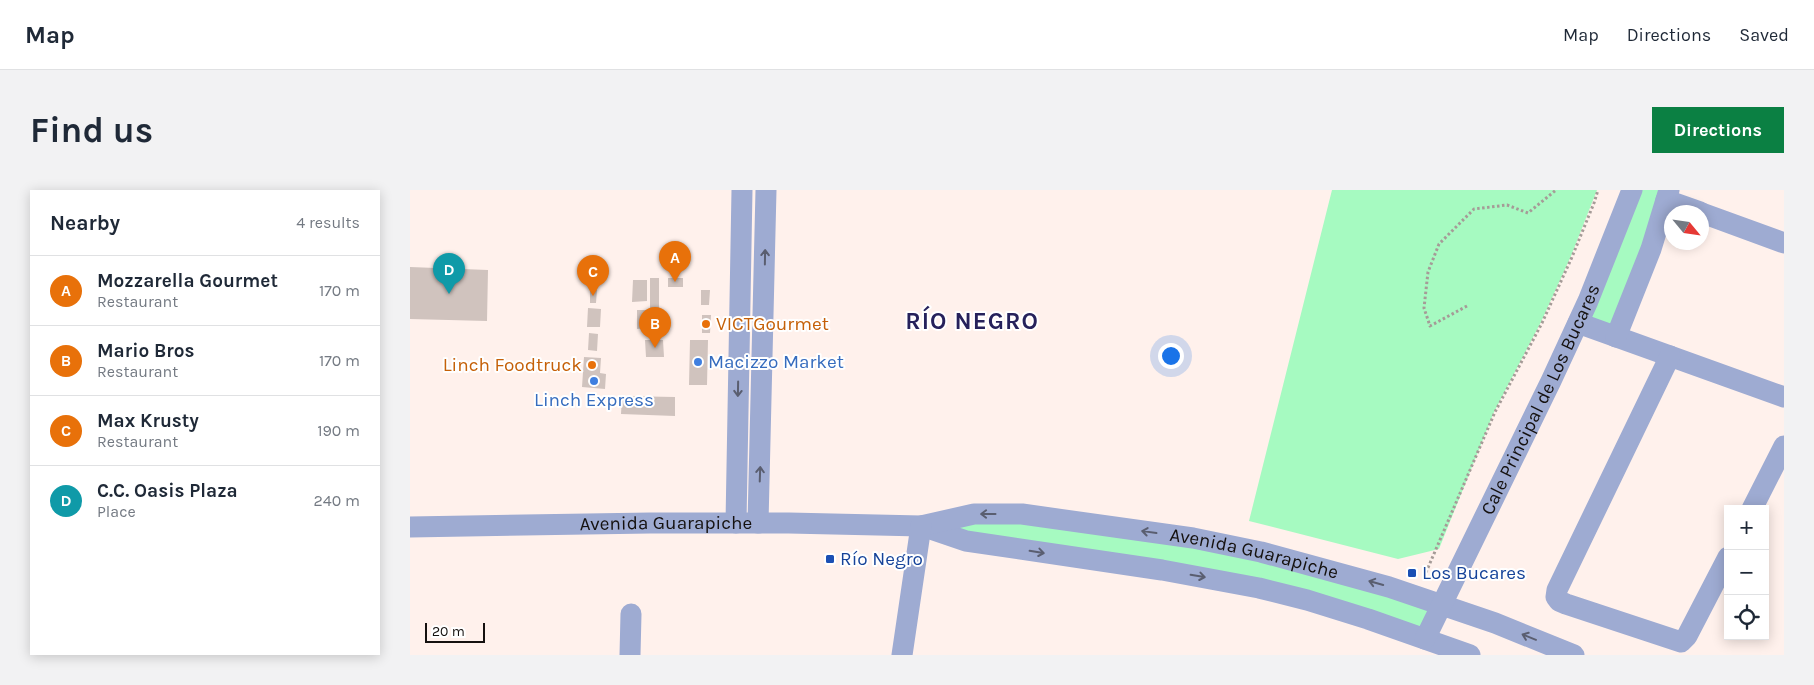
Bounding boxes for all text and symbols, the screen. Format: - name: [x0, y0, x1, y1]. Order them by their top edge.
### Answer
- text: Map: [25, 21, 75, 49]
- text: Map: [1563, 24, 1599, 46]
- text: Directions: [1627, 24, 1711, 46]
- text: Saved: [1739, 24, 1789, 46]
- button: Directions: [1652, 107, 1784, 153]
- text: Find us: [30, 110, 153, 151]
- north arrow: [1664, 205, 1709, 250]
- text: Nearby: [50, 211, 120, 235]
- text: 4 results: [296, 213, 360, 232]
- pin: A: [659, 241, 691, 282]
- one-way arrow: [760, 249, 770, 266]
- pin: D: [433, 253, 465, 294]
- pin: C: [577, 255, 609, 296]
- text: Mozzarella Gourmet: [97, 270, 278, 292]
- text: A: [61, 281, 71, 300]
- text: 170 m: [319, 281, 360, 300]
- street label: Cale Principal de Los Bucares: [1476, 281, 1605, 518]
- text: Restaurant: [97, 292, 178, 311]
- district label: RÍO NEGRO: [905, 305, 1039, 335]
- pin: B: [639, 307, 671, 348]
- place label: VICTGourmet: [716, 313, 829, 335]
- marker: VICTGourmet: [700, 318, 712, 330]
- text: Mario Bros: [97, 340, 195, 362]
- your location: [1158, 343, 1184, 369]
- text: B: [61, 351, 71, 370]
- text: 170 m: [319, 351, 360, 370]
- place label: Macizzo Market: [708, 351, 844, 373]
- place label: Linch Foodtruck: [443, 354, 582, 376]
- marker: Macizzo Market: [692, 356, 704, 368]
- marker: Linch Foodtruck: [586, 359, 598, 371]
- text: Restaurant: [97, 362, 178, 381]
- marker: Linch Express: [588, 375, 600, 387]
- one-way arrow: [733, 380, 743, 396]
- place label: Linch Express: [534, 389, 654, 411]
- text: Max Krusty: [97, 410, 199, 432]
- text: C: [61, 421, 71, 440]
- text: 190 m: [317, 421, 360, 440]
- text: Restaurant: [97, 432, 178, 451]
- one-way arrow: [755, 466, 764, 482]
- text: C.C. Oasis Plaza: [97, 480, 238, 502]
- text: D: [61, 491, 71, 510]
- text: 240 m: [314, 491, 360, 510]
- text: Place: [97, 502, 136, 521]
- map controls: [1724, 505, 1769, 640]
- button: +: [1724, 505, 1769, 550]
- one-way arrow: [980, 509, 996, 519]
- street label: Avenida Guarapiche: [579, 512, 752, 535]
- street label: Avenida Guarapiche: [1168, 524, 1341, 584]
- one-way arrow: [1142, 526, 1158, 536]
- one-way arrow: [1028, 547, 1044, 557]
- place label: Río Negro: [840, 548, 923, 570]
- button: −: [1724, 550, 1769, 595]
- marker: Río Negro: [824, 553, 836, 565]
- place label: Los Bucares: [1422, 562, 1526, 584]
- marker: Los Bucares: [1406, 567, 1418, 579]
- one-way arrow: [1189, 571, 1205, 581]
- one-way arrow: [1368, 578, 1384, 588]
- button: locate: [1724, 595, 1769, 640]
- scale bar: [425, 620, 485, 643]
- text: 20 m: [432, 623, 465, 640]
- one-way arrow: [1522, 632, 1537, 641]

